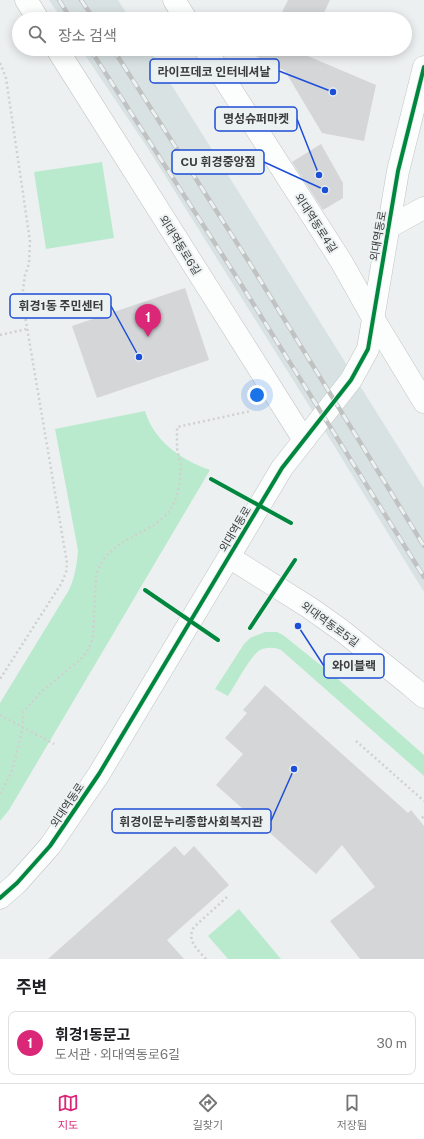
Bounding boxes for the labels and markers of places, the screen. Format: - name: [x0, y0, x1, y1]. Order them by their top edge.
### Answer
- callout: 라이프데코 인터네셔날: [150, 59, 279, 83]
- callout: 명성슈퍼마켓: [215, 107, 297, 131]
- callout: CU 휘경중앙점: [172, 150, 264, 174]
- callout: 휘경1동 주민센터: [10, 294, 111, 318]
- pin: 1: [135, 304, 161, 337]
- callout: 와이블랙: [324, 654, 384, 678]
- callout: 휘경이문누리종합사회복지관: [112, 809, 271, 833]

